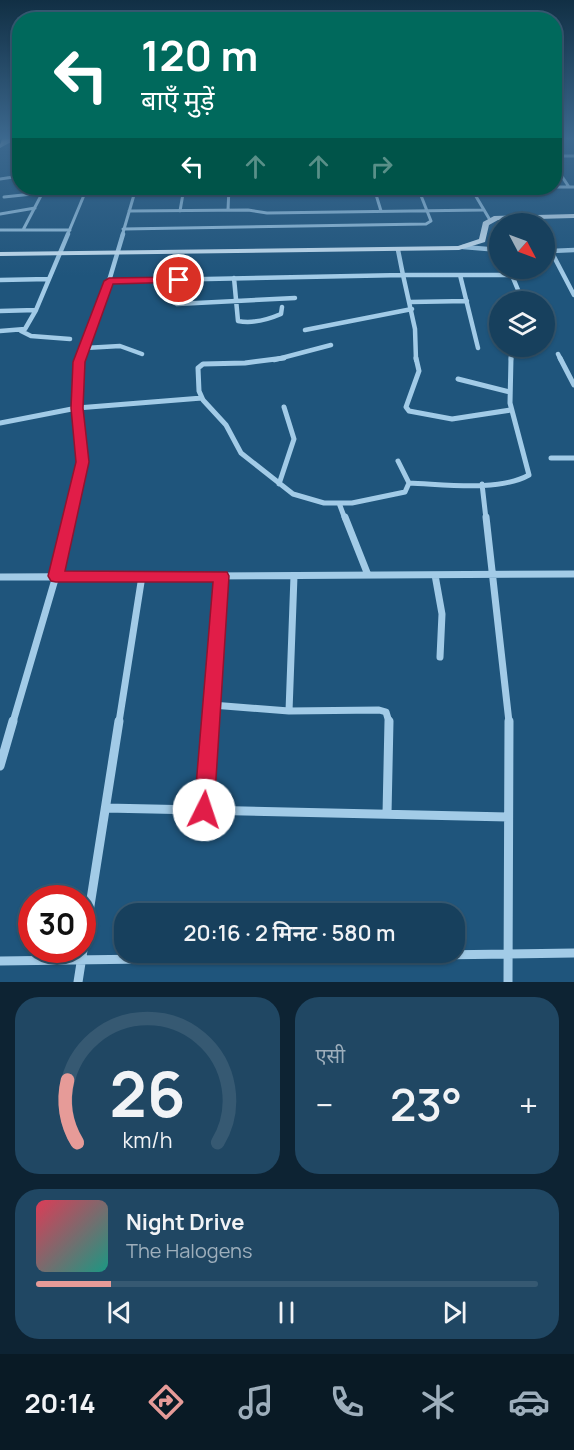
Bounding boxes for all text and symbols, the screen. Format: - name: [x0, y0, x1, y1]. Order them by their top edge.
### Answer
- text: 120 m: [141, 26, 258, 84]
- icon: left: [42, 36, 120, 114]
- text: बाएँ मुड़ें: [141, 81, 214, 118]
- icon: left: [176, 150, 209, 183]
- icon: ahead: [239, 150, 272, 183]
- icon: ahead: [302, 150, 335, 183]
- icon: right: [365, 150, 398, 183]
- north arrow: [489, 213, 555, 279]
- map controls: [489, 213, 555, 357]
- pin: [153, 254, 204, 305]
- icon: arrive: [162, 263, 195, 296]
- button: layers: [489, 291, 555, 357]
- position arrow: [172, 778, 236, 842]
- speed limit sign: 30: [18, 885, 96, 963]
- text: 20:16 · 2 मिनट · 580 m: [184, 918, 395, 948]
- text: एसी: [316, 1042, 345, 1069]
- text: 26: [109, 1050, 185, 1136]
- text: 23°: [390, 1073, 462, 1135]
- text: −: [316, 1082, 333, 1127]
- text: +: [519, 1082, 538, 1127]
- text: km/h: [122, 1125, 172, 1154]
- text: Night Drive: [126, 1207, 245, 1237]
- text: The Halogens: [126, 1237, 252, 1264]
- icon: previous: [103, 1296, 136, 1329]
- icon: pause: [270, 1296, 303, 1329]
- icon: next: [438, 1296, 471, 1329]
- icon: directions: [145, 1381, 187, 1423]
- icon: music: [235, 1381, 277, 1423]
- icon: phone: [326, 1381, 368, 1423]
- icon: climate: [417, 1381, 459, 1423]
- icon: car: [508, 1381, 550, 1423]
- text: 20:14: [24, 1384, 96, 1421]

